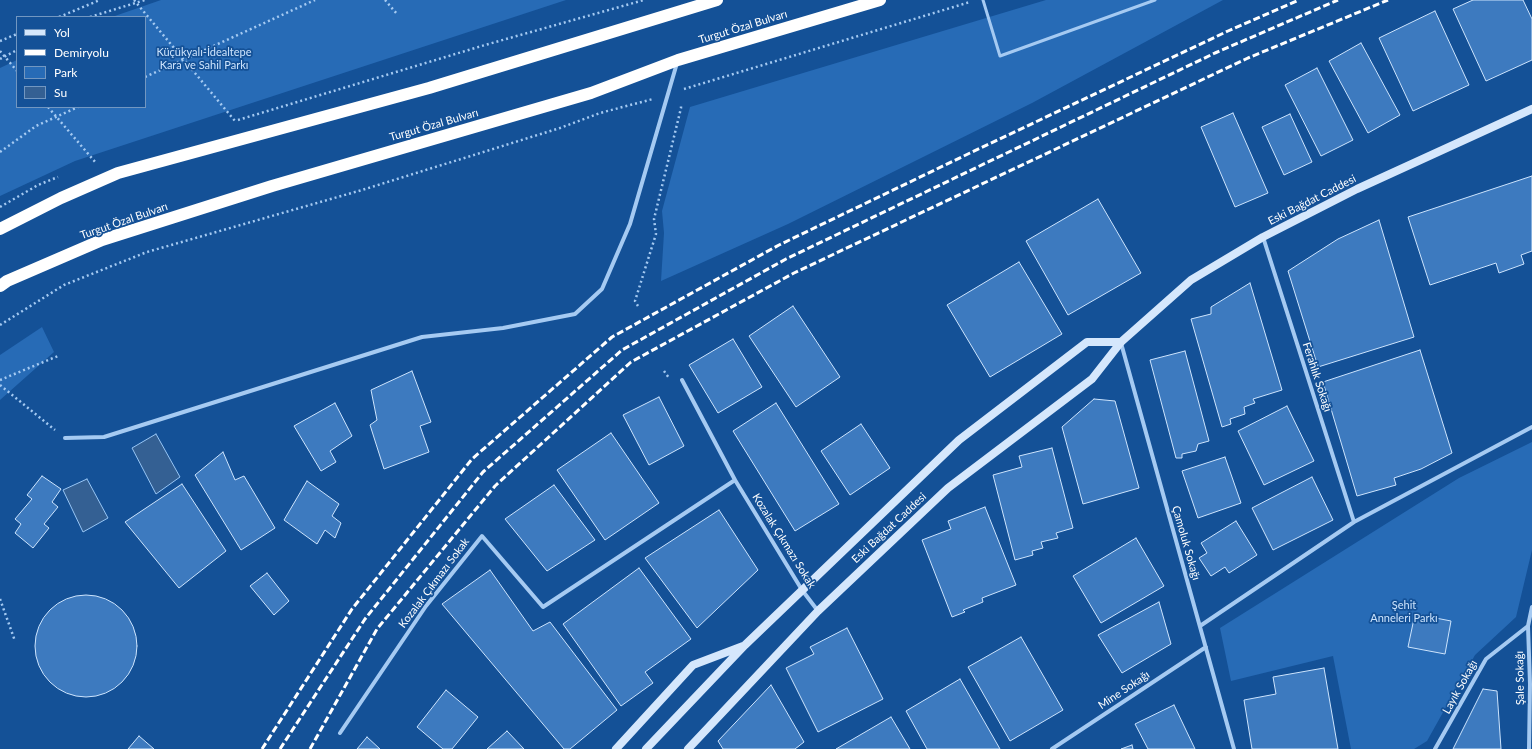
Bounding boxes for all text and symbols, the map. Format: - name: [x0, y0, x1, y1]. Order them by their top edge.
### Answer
- street label: Turgut Özal Bulvarı: [697, 7, 789, 47]
- legend: [16, 16, 146, 108]
- text: Yol: [54, 25, 70, 40]
- text: Demiryolu: [54, 45, 109, 60]
- park label: Küçükyalı-İdealtepe Kara ve Sahil Parkı: [156, 45, 252, 71]
- text: Park: [54, 65, 77, 80]
- text: Su: [54, 85, 67, 100]
- street label: Turgut Özal Bulvarı: [388, 106, 480, 144]
- street label: Eski Bağdat Caddesi: [1266, 172, 1358, 228]
- street label: Turgut Özal Bulvarı: [78, 200, 170, 242]
- street label: Ferahlık Sokağı: [1300, 341, 1334, 413]
- street label: Eski Bağdat Caddesi: [849, 490, 929, 566]
- street label: Kozalak Çıkmazı Sokak: [749, 491, 819, 591]
- street label: Çamoluk Sokağı: [1169, 504, 1203, 582]
- street label: Kozalak Çıkmazı Sokak: [396, 535, 472, 631]
- park label: Şehit Anneleri Parkı: [1370, 598, 1438, 624]
- street label: Şale Sokağı: [1513, 651, 1527, 705]
- street label: Layık Sokağı: [1440, 658, 1480, 716]
- street label: Mine Sokağı: [1096, 668, 1152, 712]

